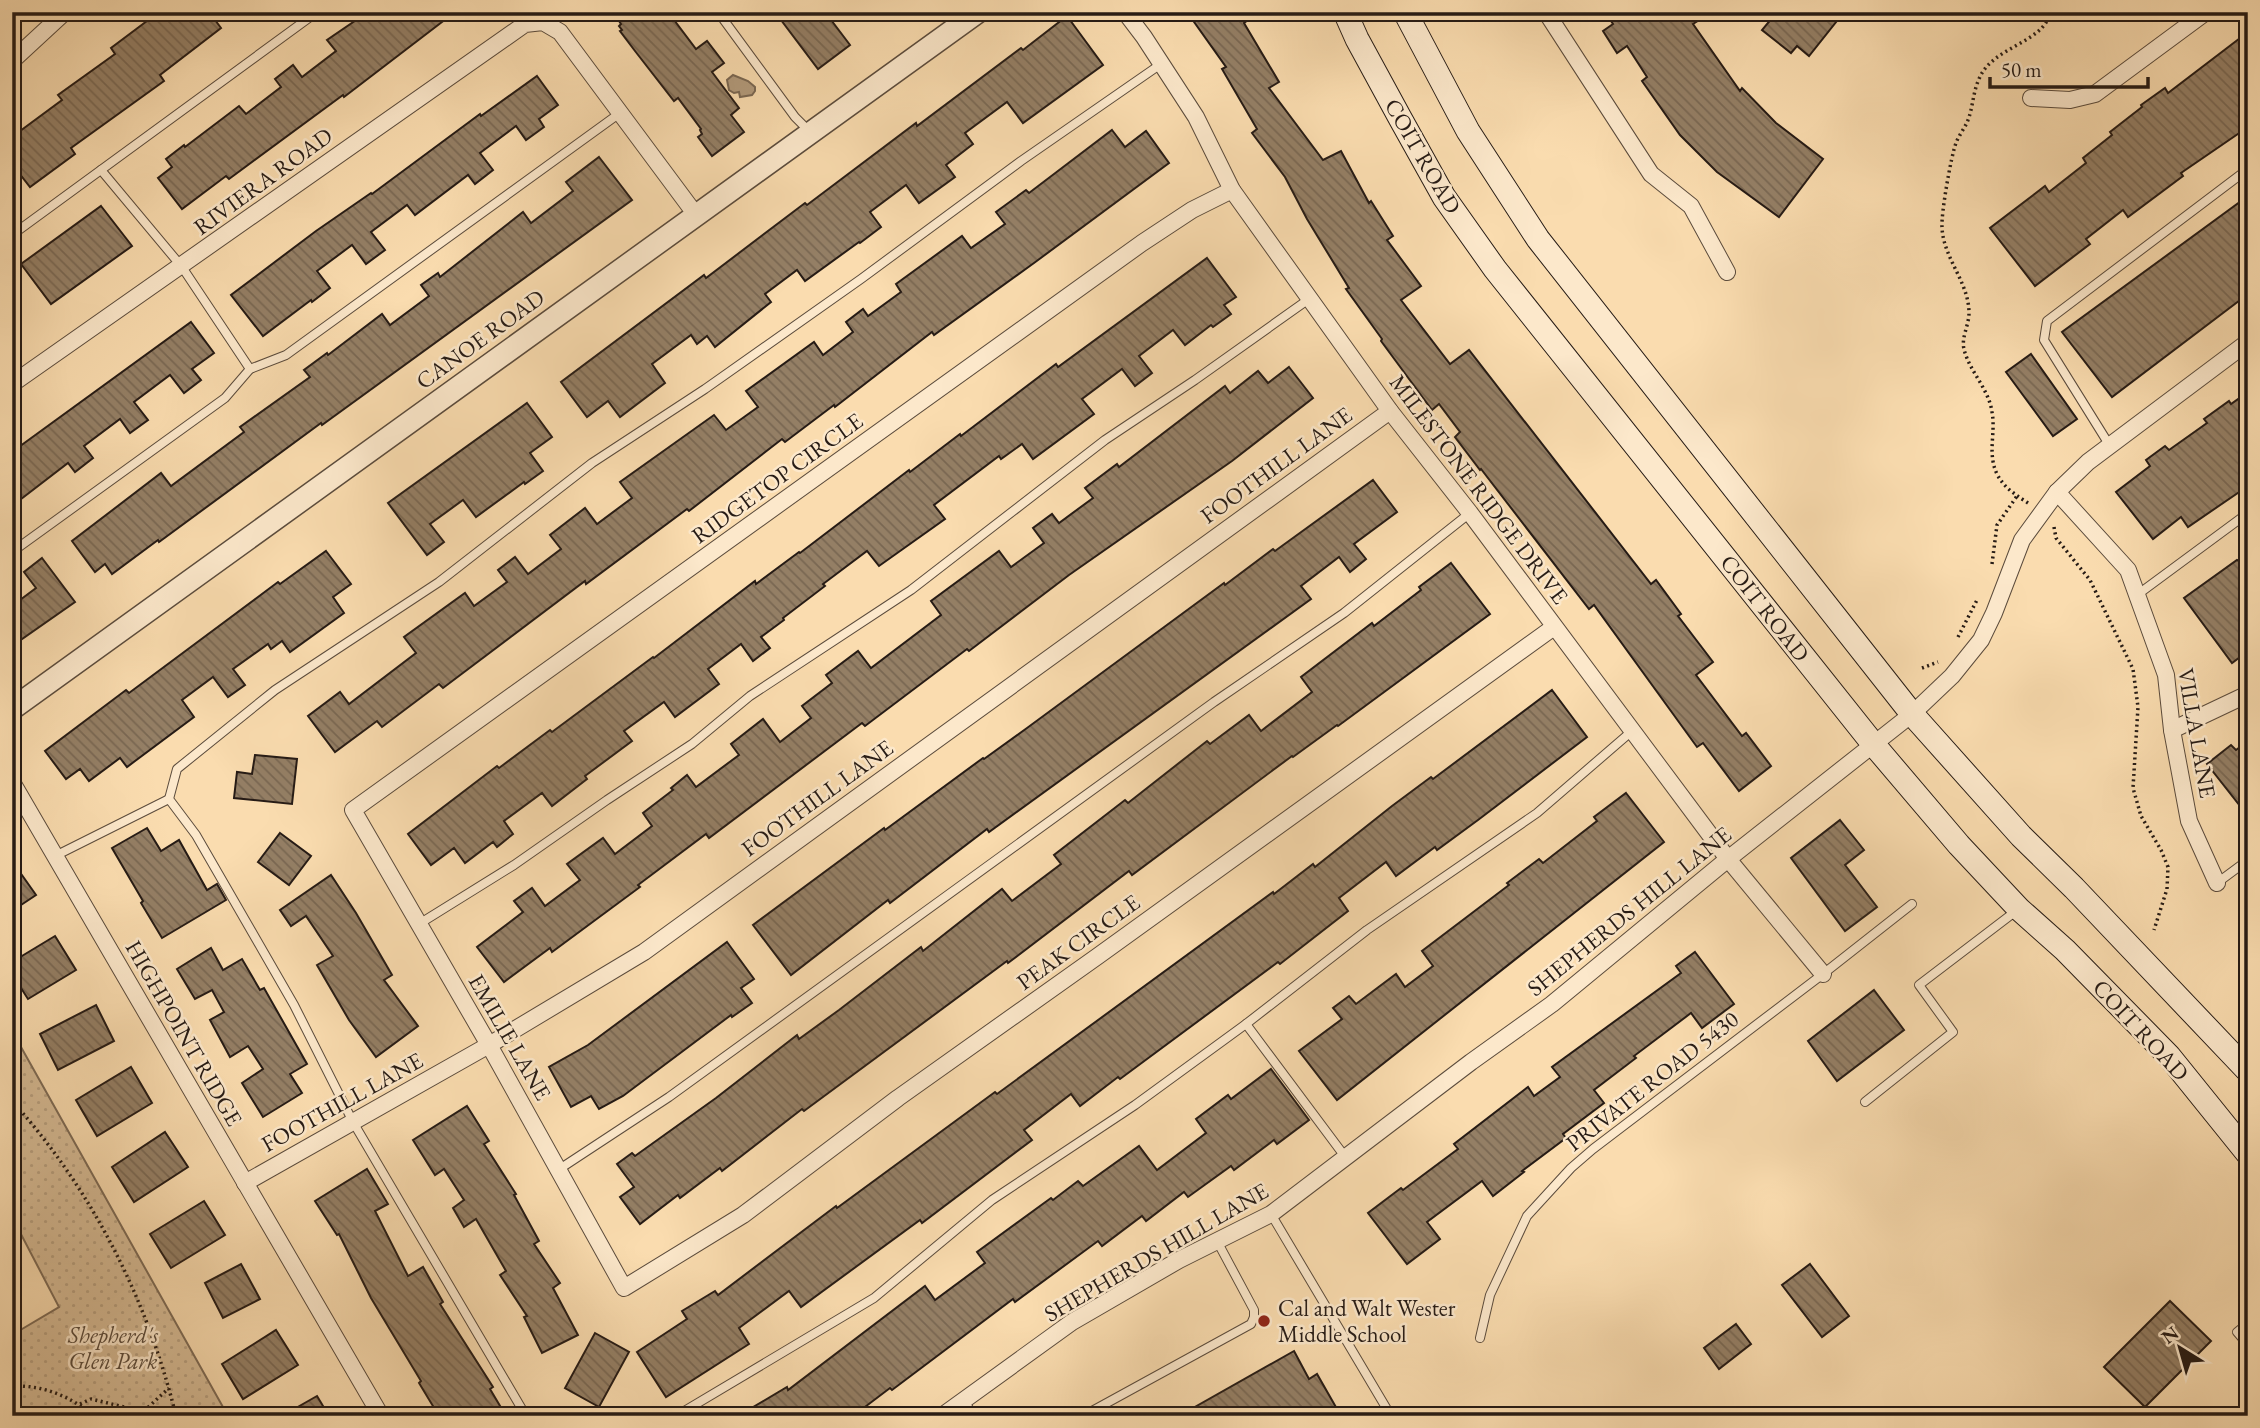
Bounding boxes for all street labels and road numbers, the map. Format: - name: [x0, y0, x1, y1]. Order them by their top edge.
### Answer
- street label: COIT ROAD: [1378, 93, 1468, 219]
- street label: RIVIERA ROAD: [188, 120, 338, 242]
- street label: CANOE ROAD: [410, 282, 550, 396]
- street label: MILESTONE RIDGE DRIVE: [1383, 368, 1575, 610]
- street label: FOOTHILL LANE: [1194, 400, 1358, 530]
- street label: RIDGETOP CIRCLE: [686, 406, 869, 550]
- street label: COIT ROAD: [1714, 548, 1816, 668]
- street label: VILLA LANE: [2171, 666, 2223, 800]
- street label: FOOTHILL LANE: [735, 733, 899, 863]
- street label: SHEPHERDS HILL LANE: [1521, 819, 1737, 1003]
- street label: PEAK CIRCLE: [1010, 887, 1146, 997]
- street label: HIGHPOINT RIDGE: [119, 935, 249, 1131]
- street label: EMILIE LANE: [462, 968, 558, 1106]
- street label: COIT ROAD: [2086, 973, 2196, 1087]
- street label: PRIVATE ROAD 5430: [1559, 1004, 1745, 1158]
- street label: FOOTHILL LANE: [256, 1045, 428, 1159]
- street label: SHEPHERDS HILL LANE: [1038, 1175, 1274, 1329]

